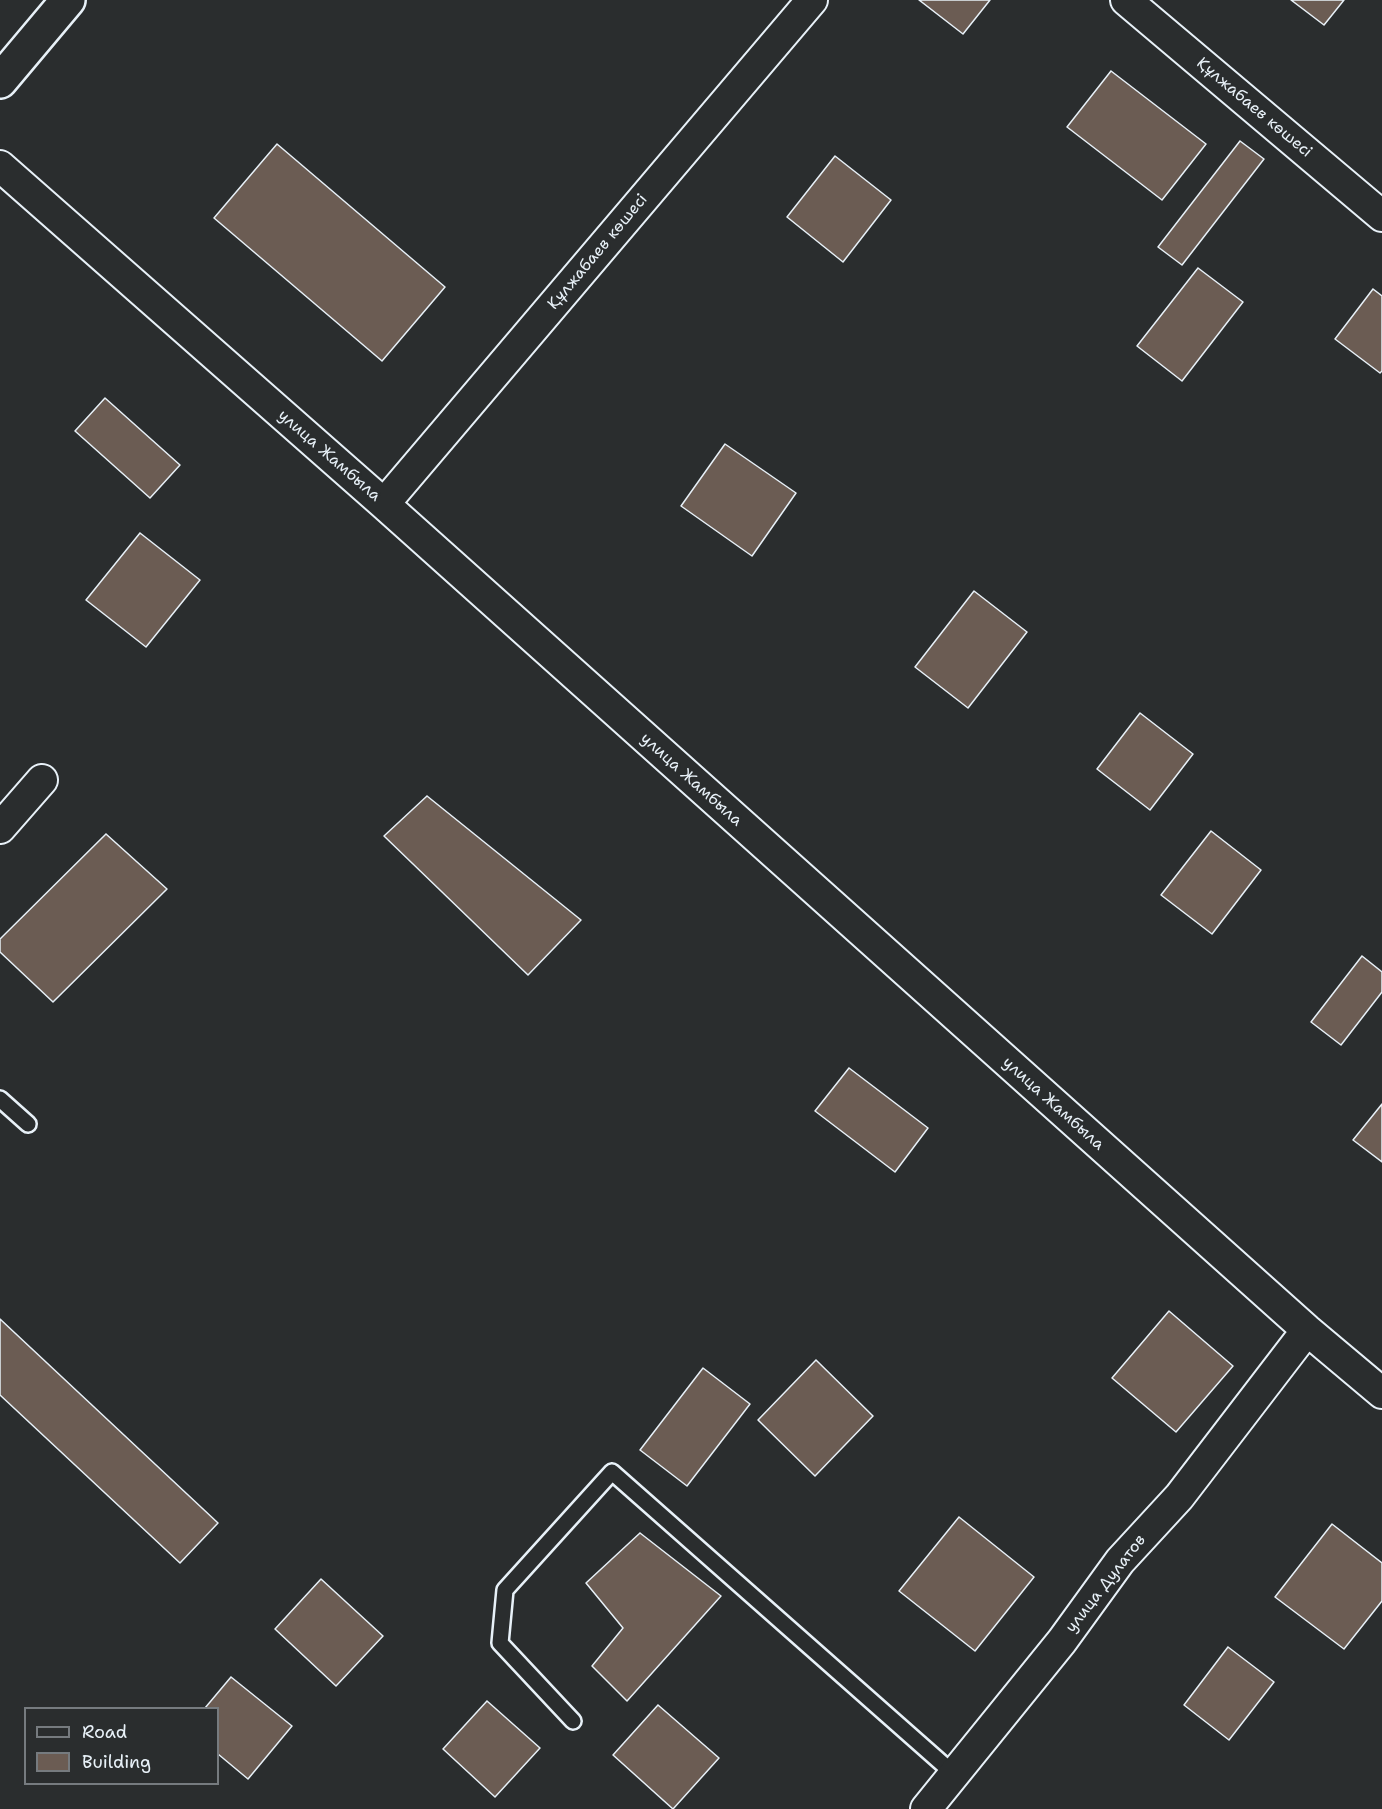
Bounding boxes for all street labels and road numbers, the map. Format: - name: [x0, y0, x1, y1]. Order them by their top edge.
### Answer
- street label: Құлжабаев көшесі: [1192, 54, 1316, 162]
- street label: Құлжабаев көшесі: [544, 190, 652, 314]
- street label: улица Жамбыла: [274, 406, 384, 506]
- street label: улица Жамбыла: [636, 729, 746, 831]
- street label: улица Жамбыла: [998, 1053, 1108, 1155]
- street label: улица Дулатов: [1062, 1531, 1150, 1637]

